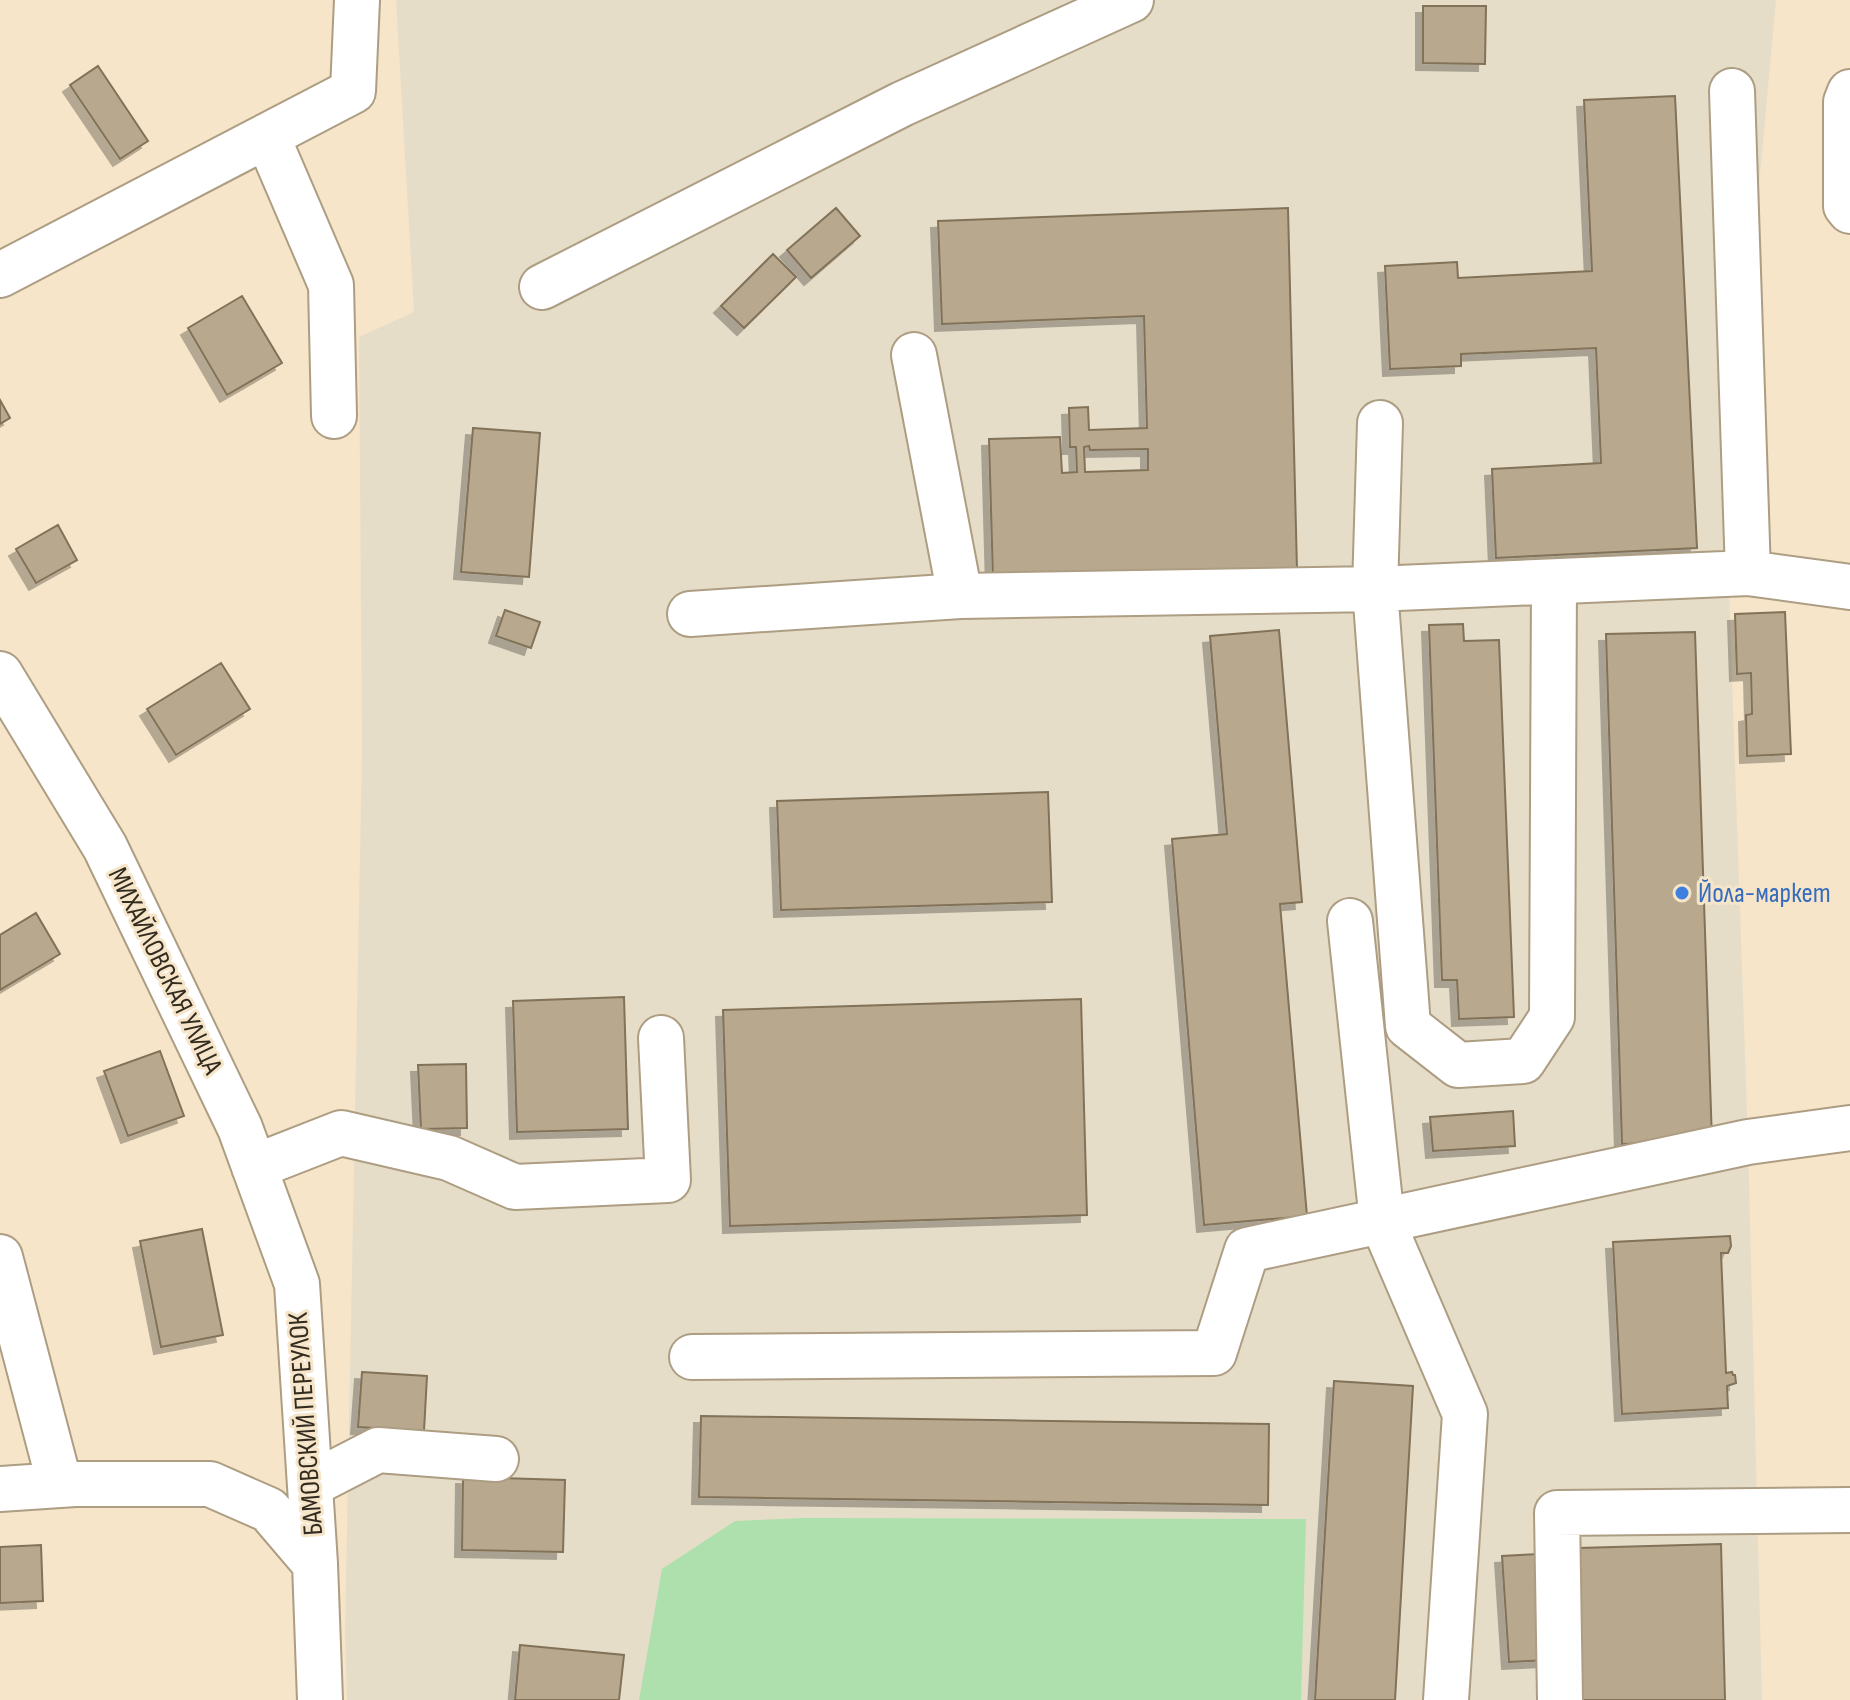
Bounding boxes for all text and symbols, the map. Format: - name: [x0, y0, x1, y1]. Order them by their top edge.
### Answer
- street label: МИХАЙЛОВСКАЯ УЛИЦА: [101, 862, 230, 1081]
- place label: Йола-маркет: [1698, 877, 1831, 910]
- marker: Йола-маркет: [1673, 884, 1691, 902]
- street label: БАМОВСКИЙ ПЕРЕУЛОК: [282, 1311, 330, 1537]

